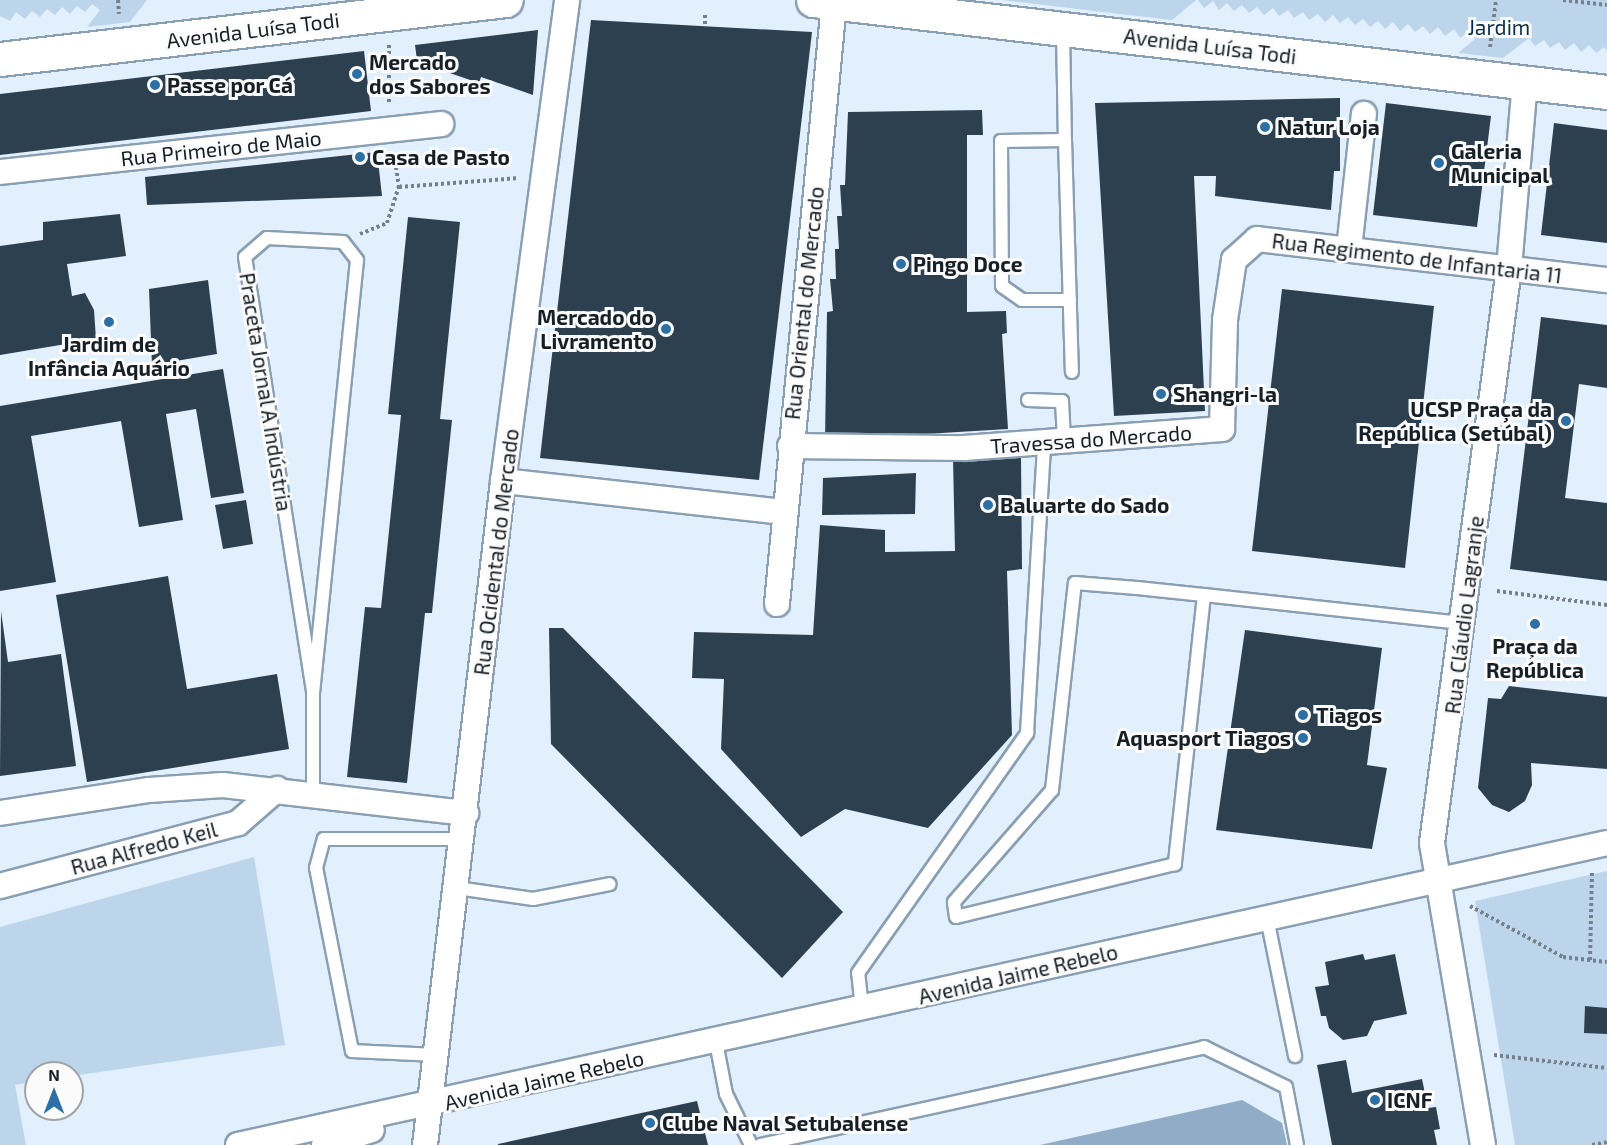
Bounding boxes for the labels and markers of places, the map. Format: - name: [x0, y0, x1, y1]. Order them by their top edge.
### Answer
- place label: Mercado dos Sabores: [369, 49, 491, 99]
- marker: Mercado dos Sabores: [350, 67, 364, 81]
- place label: Passe por Cá: [167, 72, 293, 98]
- marker: Passe por Cá: [148, 78, 162, 92]
- place label: Natur Loja: [1277, 114, 1380, 140]
- marker: Natur Loja: [1258, 120, 1272, 134]
- place label: Galeria Municipal: [1451, 138, 1549, 188]
- place label: Casa de Pasto: [372, 144, 510, 170]
- marker: Casa de Pasto: [353, 150, 367, 164]
- marker: Galeria Municipal: [1432, 156, 1446, 170]
- place label: Pingo Doce: [913, 251, 1023, 277]
- marker: Pingo Doce: [894, 257, 908, 271]
- place label: Mercado do Livramento: [537, 304, 654, 354]
- marker: Jardim de Infância Aquário: [102, 315, 116, 329]
- marker: Mercado do Livramento: [659, 322, 673, 336]
- place label: Jardim de Infância Aquário: [28, 331, 190, 381]
- place label: Shangri-la: [1173, 381, 1277, 407]
- marker: Shangri-la: [1154, 387, 1168, 401]
- place label: UCSP Praça da República (Setúbal): [1358, 396, 1552, 446]
- marker: UCSP Praça da República (Setúbal): [1557, 412, 1575, 430]
- place label: Baluarte do Sado: [1000, 492, 1169, 518]
- marker: Baluarte do Sado: [981, 498, 995, 512]
- marker: Praça da República: [1528, 617, 1542, 631]
- place label: Praça da República: [1486, 633, 1584, 683]
- place label: Tiagos: [1316, 702, 1382, 728]
- marker: Tiagos: [1294, 706, 1312, 724]
- place label: Aquasport Tiagos: [1116, 725, 1291, 751]
- marker: Aquasport Tiagos: [1296, 731, 1310, 745]
- place label: ICNF: [1387, 1087, 1432, 1113]
- marker: ICNF: [1368, 1093, 1382, 1107]
- place label: Clube Naval Setubalense: [662, 1110, 909, 1136]
- marker: Clube Naval Setubalense: [643, 1116, 657, 1130]

